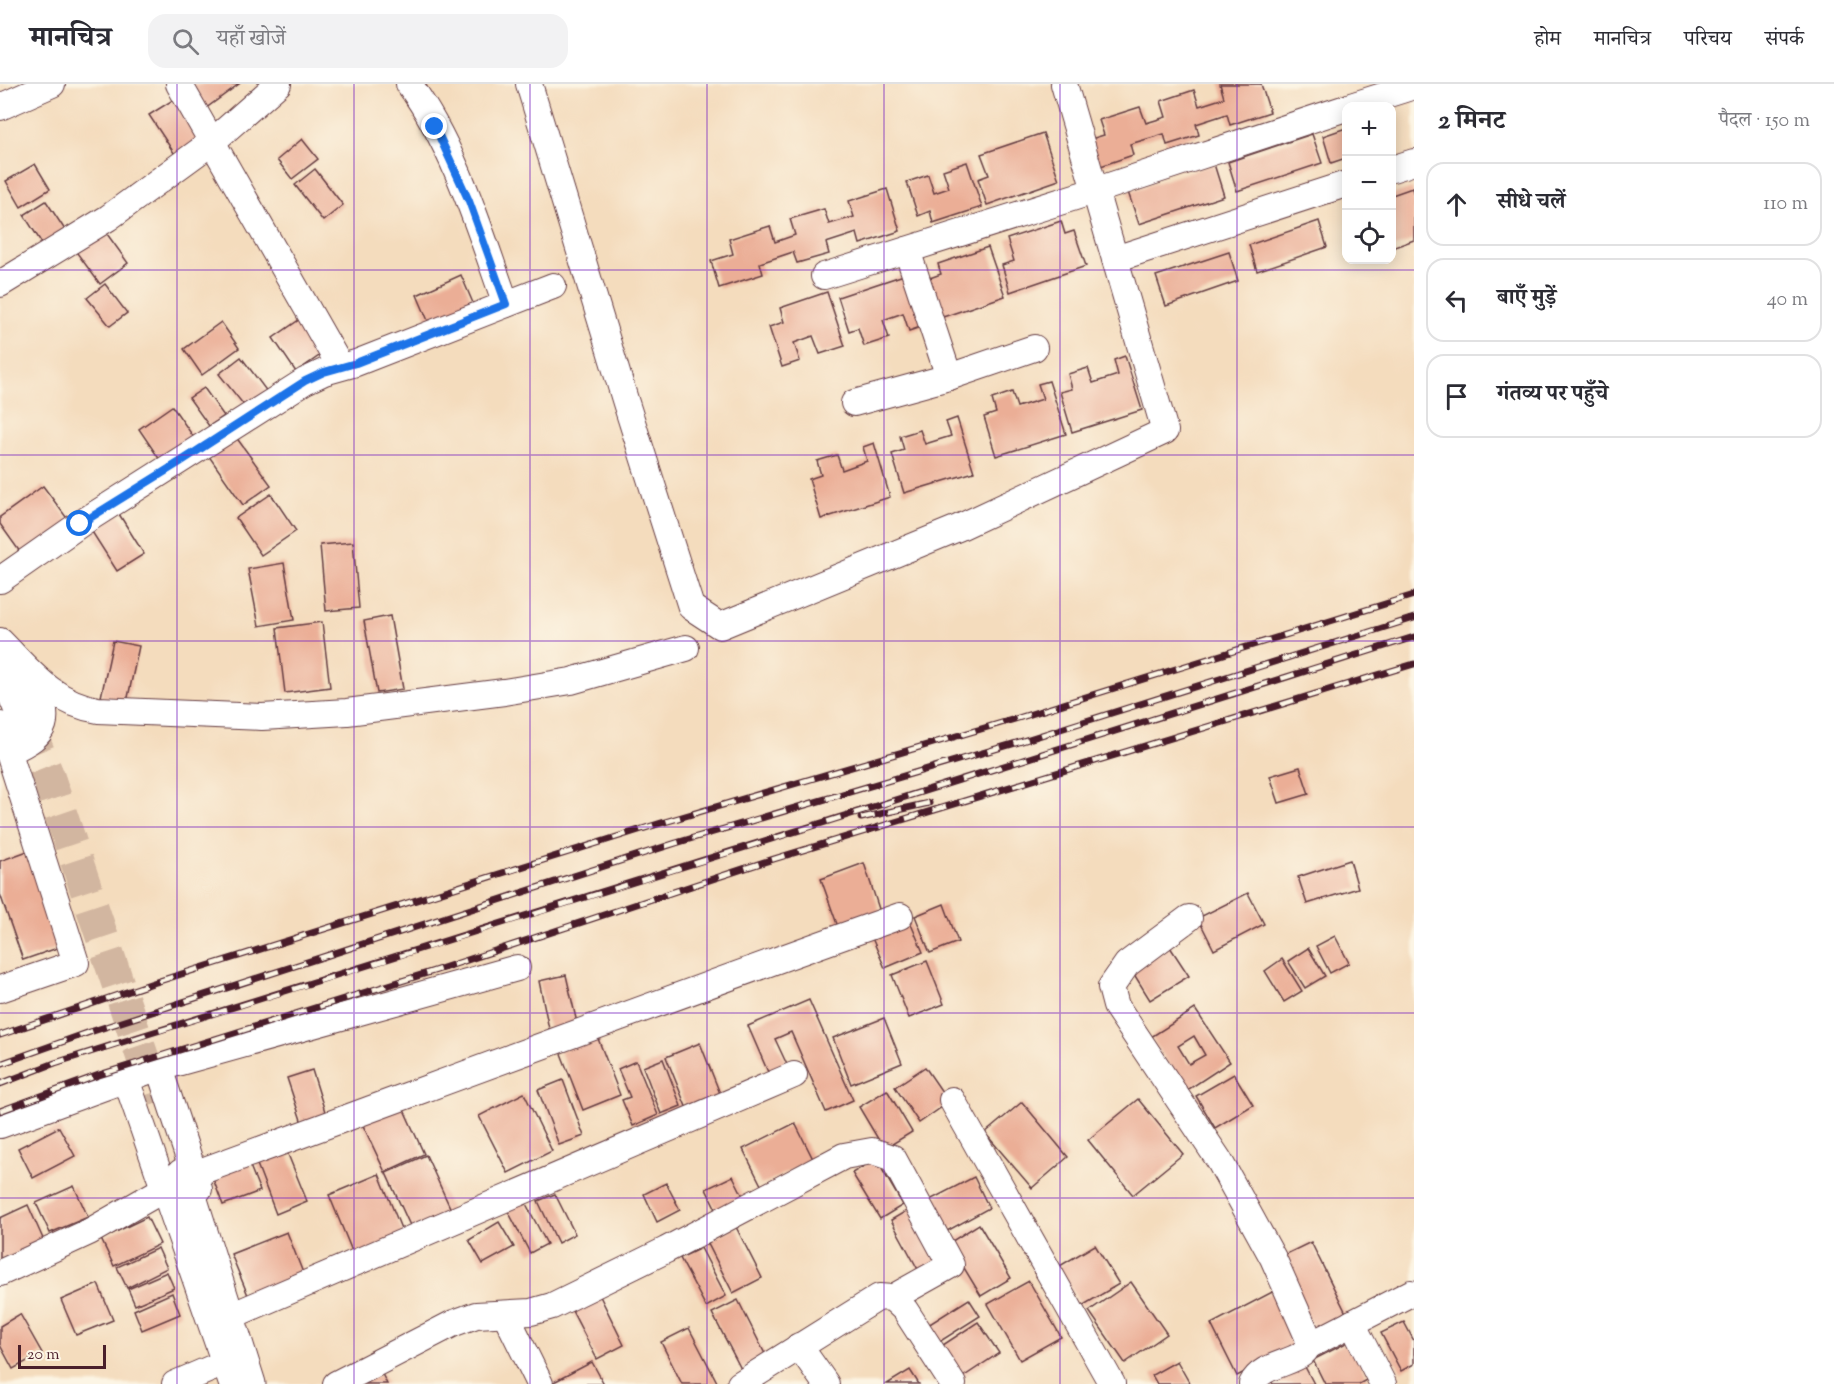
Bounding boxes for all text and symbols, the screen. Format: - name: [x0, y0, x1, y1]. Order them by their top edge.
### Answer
- search box: [148, 14, 568, 68]
- text: मानचित्र: [30, 19, 112, 59]
- text: यहाँ खोजें: [217, 24, 286, 56]
- icon: search: [169, 25, 202, 58]
- text: होम: [1534, 25, 1561, 55]
- text: मानचित्र: [1594, 25, 1651, 55]
- text: परिचय: [1684, 25, 1732, 55]
- text: संपर्क: [1765, 25, 1804, 55]
- map controls: [1342, 102, 1396, 264]
- button: +: [1342, 102, 1396, 156]
- text: 2 मिनट: [1438, 103, 1505, 140]
- text: पैदल · 150 m: [1719, 107, 1810, 136]
- route end: [421, 113, 447, 139]
- button: −: [1342, 156, 1396, 210]
- text: सीधे चलें: [1497, 187, 1566, 219]
- icon: ahead: [1440, 188, 1473, 221]
- text: 110 m: [1763, 190, 1808, 219]
- button: locate: [1342, 210, 1396, 264]
- text: बाएँ मुड़ें: [1497, 283, 1556, 315]
- icon: left: [1440, 284, 1473, 317]
- text: 40 m: [1767, 286, 1808, 315]
- text: गंतव्य पर पहुँचे: [1497, 379, 1608, 411]
- icon: arrive: [1440, 380, 1473, 413]
- route start: [66, 510, 92, 536]
- scale bar: [18, 1342, 106, 1370]
- text: 20 m: [27, 1344, 60, 1367]

